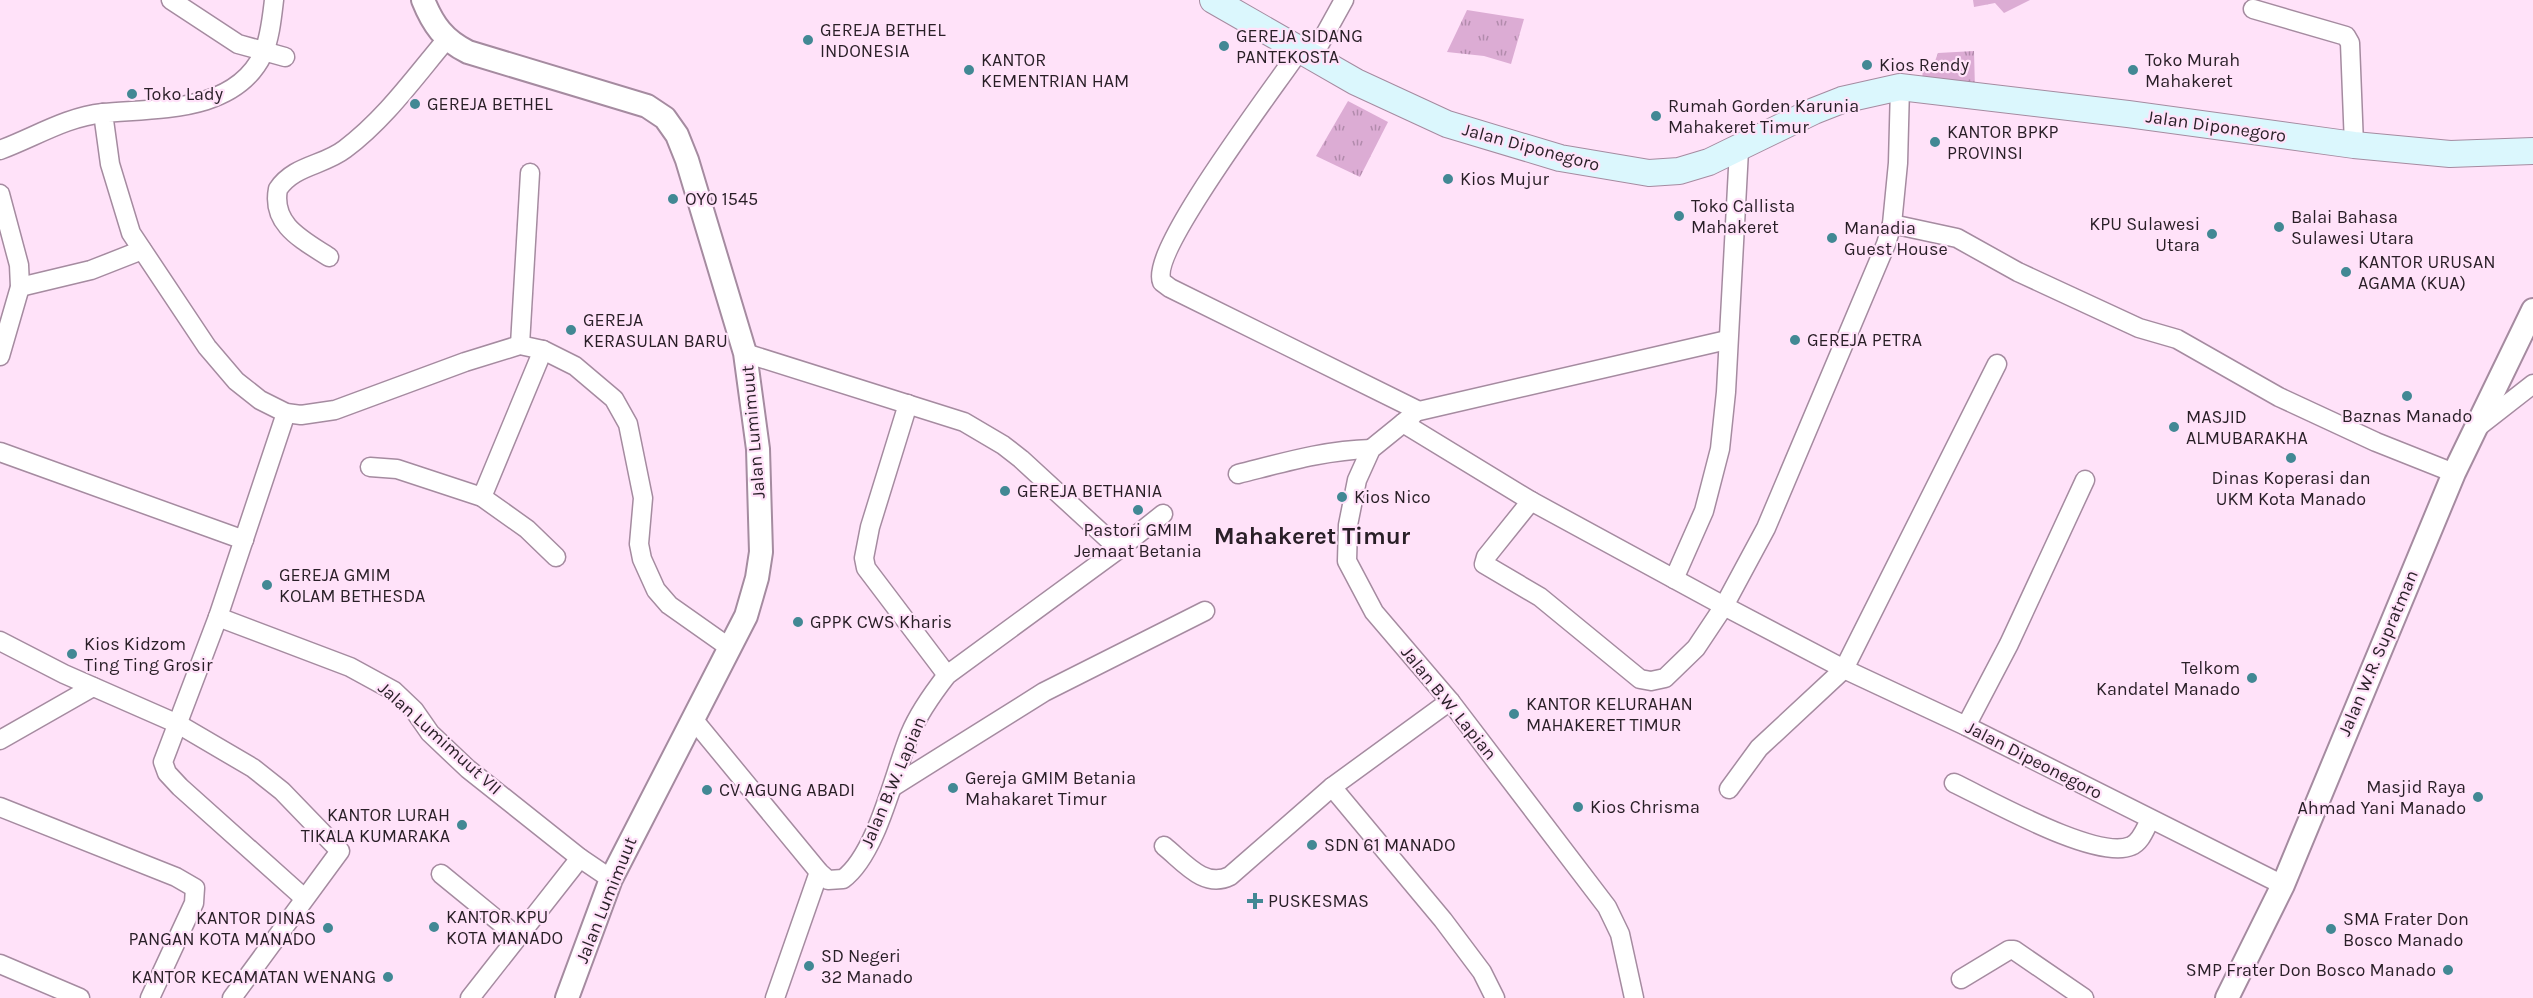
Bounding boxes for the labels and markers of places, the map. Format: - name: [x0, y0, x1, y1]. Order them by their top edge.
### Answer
- place label: GEREJA BETHEL INDONESIA: [820, 19, 946, 62]
- place label: GEREJA SIDANG PANTEKOSTA: [1236, 25, 1363, 68]
- marker: GEREJA BETHEL INDONESIA: [801, 33, 815, 47]
- marker: GEREJA SIDANG PANTEKOSTA: [1217, 39, 1231, 53]
- place label: KANTOR KEMENTRIAN HAM: [981, 49, 1129, 92]
- place label: Toko Murah Mahakeret: [2145, 49, 2240, 92]
- place label: Kios Rendy: [1879, 54, 1970, 76]
- marker: Kios Rendy: [1860, 58, 1874, 72]
- marker: KANTOR KEMENTRIAN HAM: [962, 63, 976, 77]
- marker: Toko Murah Mahakeret: [2126, 63, 2140, 77]
- place label: Toko Lady: [144, 83, 224, 105]
- marker: Toko Lady: [125, 87, 139, 101]
- place label: GEREJA BETHEL: [427, 93, 553, 115]
- place label: Rumah Gorden Karunia Mahakeret Timur: [1668, 95, 1859, 138]
- marker: GEREJA BETHEL: [408, 97, 422, 111]
- marker: Rumah Gorden Karunia Mahakeret Timur: [1649, 109, 1663, 123]
- place label: KANTOR BPKP PROVINSI: [1947, 121, 2059, 164]
- marker: KANTOR BPKP PROVINSI: [1928, 135, 1942, 149]
- place label: Kios Mujur: [1460, 168, 1550, 190]
- marker: Kios Mujur: [1441, 172, 1455, 186]
- place label: OYO 1545: [685, 188, 758, 210]
- marker: OYO 1545: [666, 192, 680, 206]
- place label: Toko Callista Mahakeret: [1691, 195, 1795, 238]
- place label: Balai Bahasa Sulawesi Utara: [2291, 206, 2414, 249]
- marker: Toko Callista Mahakeret: [1672, 209, 1686, 223]
- place label: KPU Sulawesi Utara: [2089, 213, 2200, 256]
- place label: Manadia Guest House: [1844, 217, 1948, 260]
- marker: Balai Bahasa Sulawesi Utara: [2272, 220, 2286, 234]
- marker: KPU Sulawesi Utara: [2205, 227, 2219, 241]
- marker: Manadia Guest House: [1825, 231, 1839, 245]
- place label: KANTOR URUSAN AGAMA (KUA): [2358, 251, 2496, 294]
- marker: KANTOR URUSAN AGAMA (KUA): [2339, 265, 2353, 279]
- place label: GEREJA KERASULAN BARU: [583, 309, 728, 352]
- marker: GEREJA KERASULAN BARU: [564, 323, 578, 337]
- place label: GEREJA PETRA: [1807, 329, 1922, 351]
- marker: GEREJA PETRA: [1788, 333, 1802, 347]
- marker: Baznas Manado: [2400, 389, 2414, 403]
- place label: Baznas Manado: [2342, 405, 2472, 427]
- place label: MASJID ALMUBARAKHA: [2186, 406, 2308, 449]
- marker: MASJID ALMUBARAKHA: [2167, 420, 2181, 434]
- marker: Dinas Koperasi dan UKM Kota Manado: [2284, 451, 2298, 465]
- place label: Dinas Koperasi dan UKM Kota Manado: [2211, 467, 2371, 510]
- place label: GEREJA BETHANIA: [1017, 480, 1162, 502]
- marker: GEREJA BETHANIA: [998, 484, 1012, 498]
- place label: Kios Nico: [1354, 486, 1431, 508]
- marker: Kios Nico: [1335, 490, 1349, 504]
- marker: Pastori GMIM Jemaat Betania: [1131, 503, 1145, 517]
- place label: Pastori GMIM Jemaat Betania: [1074, 519, 1202, 562]
- place label: GEREJA GMIM KOLAM BETHESDA: [279, 564, 425, 607]
- marker: GEREJA GMIM KOLAM BETHESDA: [260, 578, 274, 592]
- place label: GPPK CWS Kharis: [810, 611, 952, 633]
- marker: GPPK CWS Kharis: [791, 615, 805, 629]
- place label: Kios Kidzom Ting Ting Grosir: [84, 633, 213, 676]
- marker: Kios Kidzom Ting Ting Grosir: [65, 647, 79, 661]
- place label: Telkom Kandatel Manado: [2096, 657, 2240, 700]
- marker: Telkom Kandatel Manado: [2245, 671, 2259, 685]
- place label: KANTOR KELURAHAN MAHAKERET TIMUR: [1526, 693, 1693, 736]
- marker: KANTOR KELURAHAN MAHAKERET TIMUR: [1507, 707, 1521, 721]
- place label: Gereja GMIM Betania Mahakaret Timur: [965, 767, 1136, 810]
- place label: Masjid Raya Ahmad Yani Manado: [2297, 776, 2466, 819]
- place label: CV AGUNG ABADI: [719, 779, 855, 801]
- marker: Gereja GMIM Betania Mahakaret Timur: [946, 781, 960, 795]
- marker: CV AGUNG ABADI: [700, 783, 714, 797]
- marker: Masjid Raya Ahmad Yani Manado: [2471, 790, 2485, 804]
- place label: Kios Chrisma: [1590, 796, 1700, 818]
- marker: Kios Chrisma: [1571, 800, 1585, 814]
- place label: KANTOR LURAH TIKALA KUMARAKA: [301, 804, 450, 847]
- marker: KANTOR LURAH TIKALA KUMARAKA: [455, 818, 469, 832]
- place label: SDN 61 MANADO: [1324, 834, 1456, 856]
- marker: SDN 61 MANADO: [1305, 838, 1319, 852]
- place label: PUSKESMAS: [1268, 890, 1369, 912]
- marker: PUSKESMAS: [1246, 892, 1264, 910]
- place label: KANTOR KPU KOTA MANADO: [446, 906, 563, 949]
- place label: KANTOR DINAS PANGAN KOTA MANADO: [128, 907, 316, 950]
- place label: SMA Frater Don Bosco Manado: [2343, 908, 2469, 951]
- marker: KANTOR KPU KOTA MANADO: [427, 920, 441, 934]
- marker: KANTOR DINAS PANGAN KOTA MANADO: [321, 921, 335, 935]
- marker: SMA Frater Don Bosco Manado: [2324, 922, 2338, 936]
- place label: SD Negeri 32 Manado: [821, 945, 913, 988]
- marker: SD Negeri 32 Manado: [802, 959, 816, 973]
- place label: SMP Frater Don Bosco Manado: [2186, 959, 2436, 981]
- marker: SMP Frater Don Bosco Manado: [2441, 963, 2455, 977]
- place label: KANTOR KECAMATAN WENANG: [131, 966, 376, 988]
- marker: KANTOR KECAMATAN WENANG: [381, 970, 395, 984]

